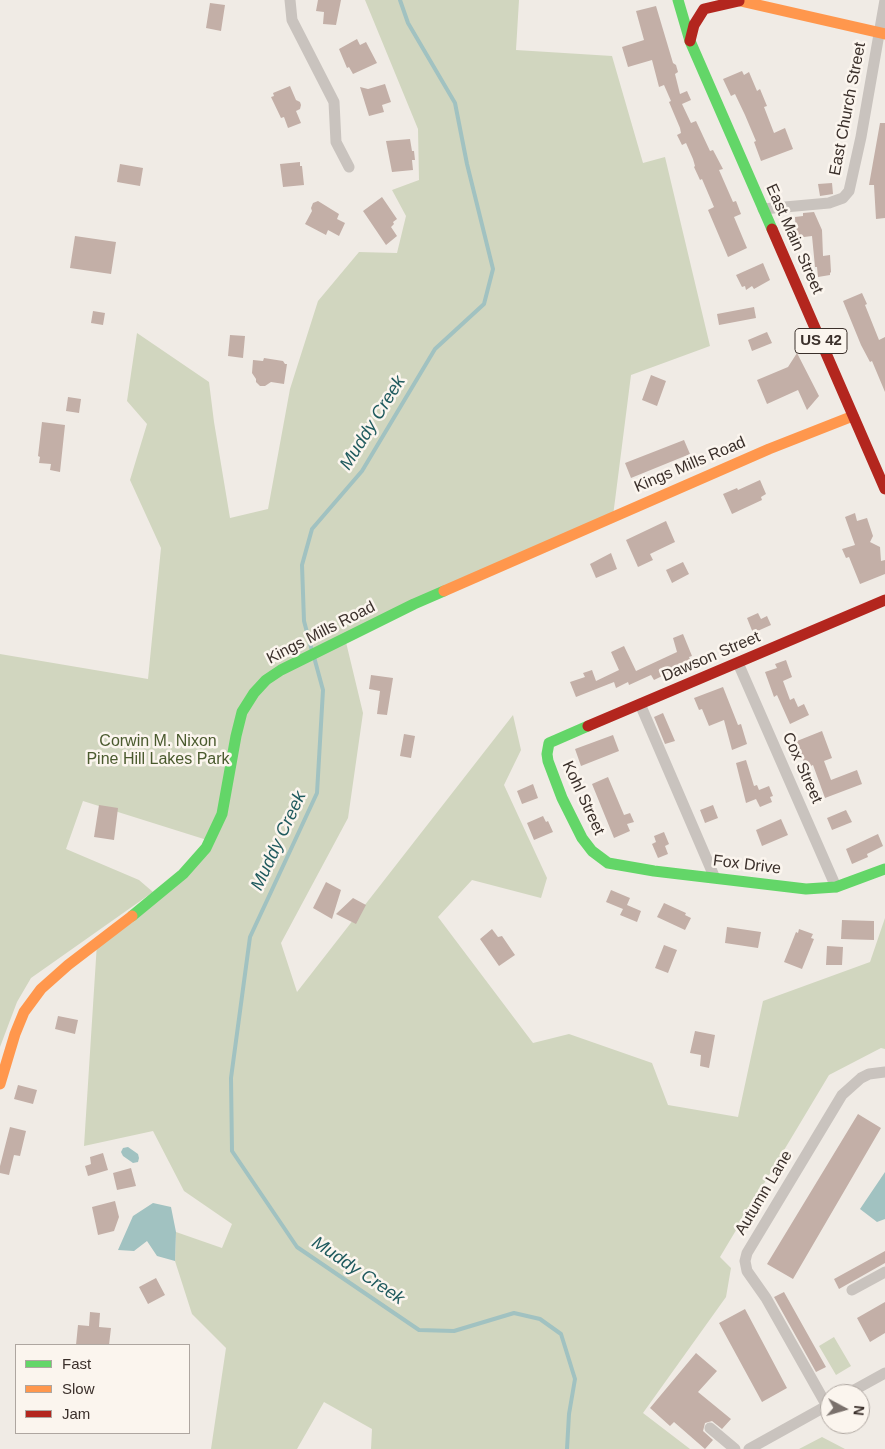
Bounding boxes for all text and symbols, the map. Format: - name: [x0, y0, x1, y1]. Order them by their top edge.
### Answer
- street label: East Church Street: [826, 41, 870, 177]
- street label: East Main Street: [761, 181, 827, 297]
- road number: US 42: [795, 328, 847, 354]
- water label: Muddy Creek: [335, 372, 411, 474]
- street label: Kings Mills Road: [631, 433, 749, 497]
- street label: Kings Mills Road: [264, 597, 378, 669]
- street label: Dawson Street: [659, 628, 763, 686]
- street label: Cox Street: [778, 730, 826, 806]
- park label: Corwin M. Nixon Pine Hill Lakes Park: [86, 732, 230, 770]
- street label: Kohl Street: [558, 758, 608, 838]
- water label: Muddy Creek: [247, 788, 311, 894]
- street label: Fox Drive: [712, 851, 782, 879]
- street label: Autumn Lane: [731, 1147, 797, 1239]
- water label: Muddy Creek: [308, 1232, 408, 1310]
- legend: [15, 1344, 190, 1434]
- text: Fast: [62, 1355, 91, 1372]
- text: Slow: [62, 1380, 95, 1397]
- north arrow: [820, 1384, 870, 1434]
- text: Jam: [62, 1405, 90, 1422]
- text: N: [850, 1405, 867, 1416]

